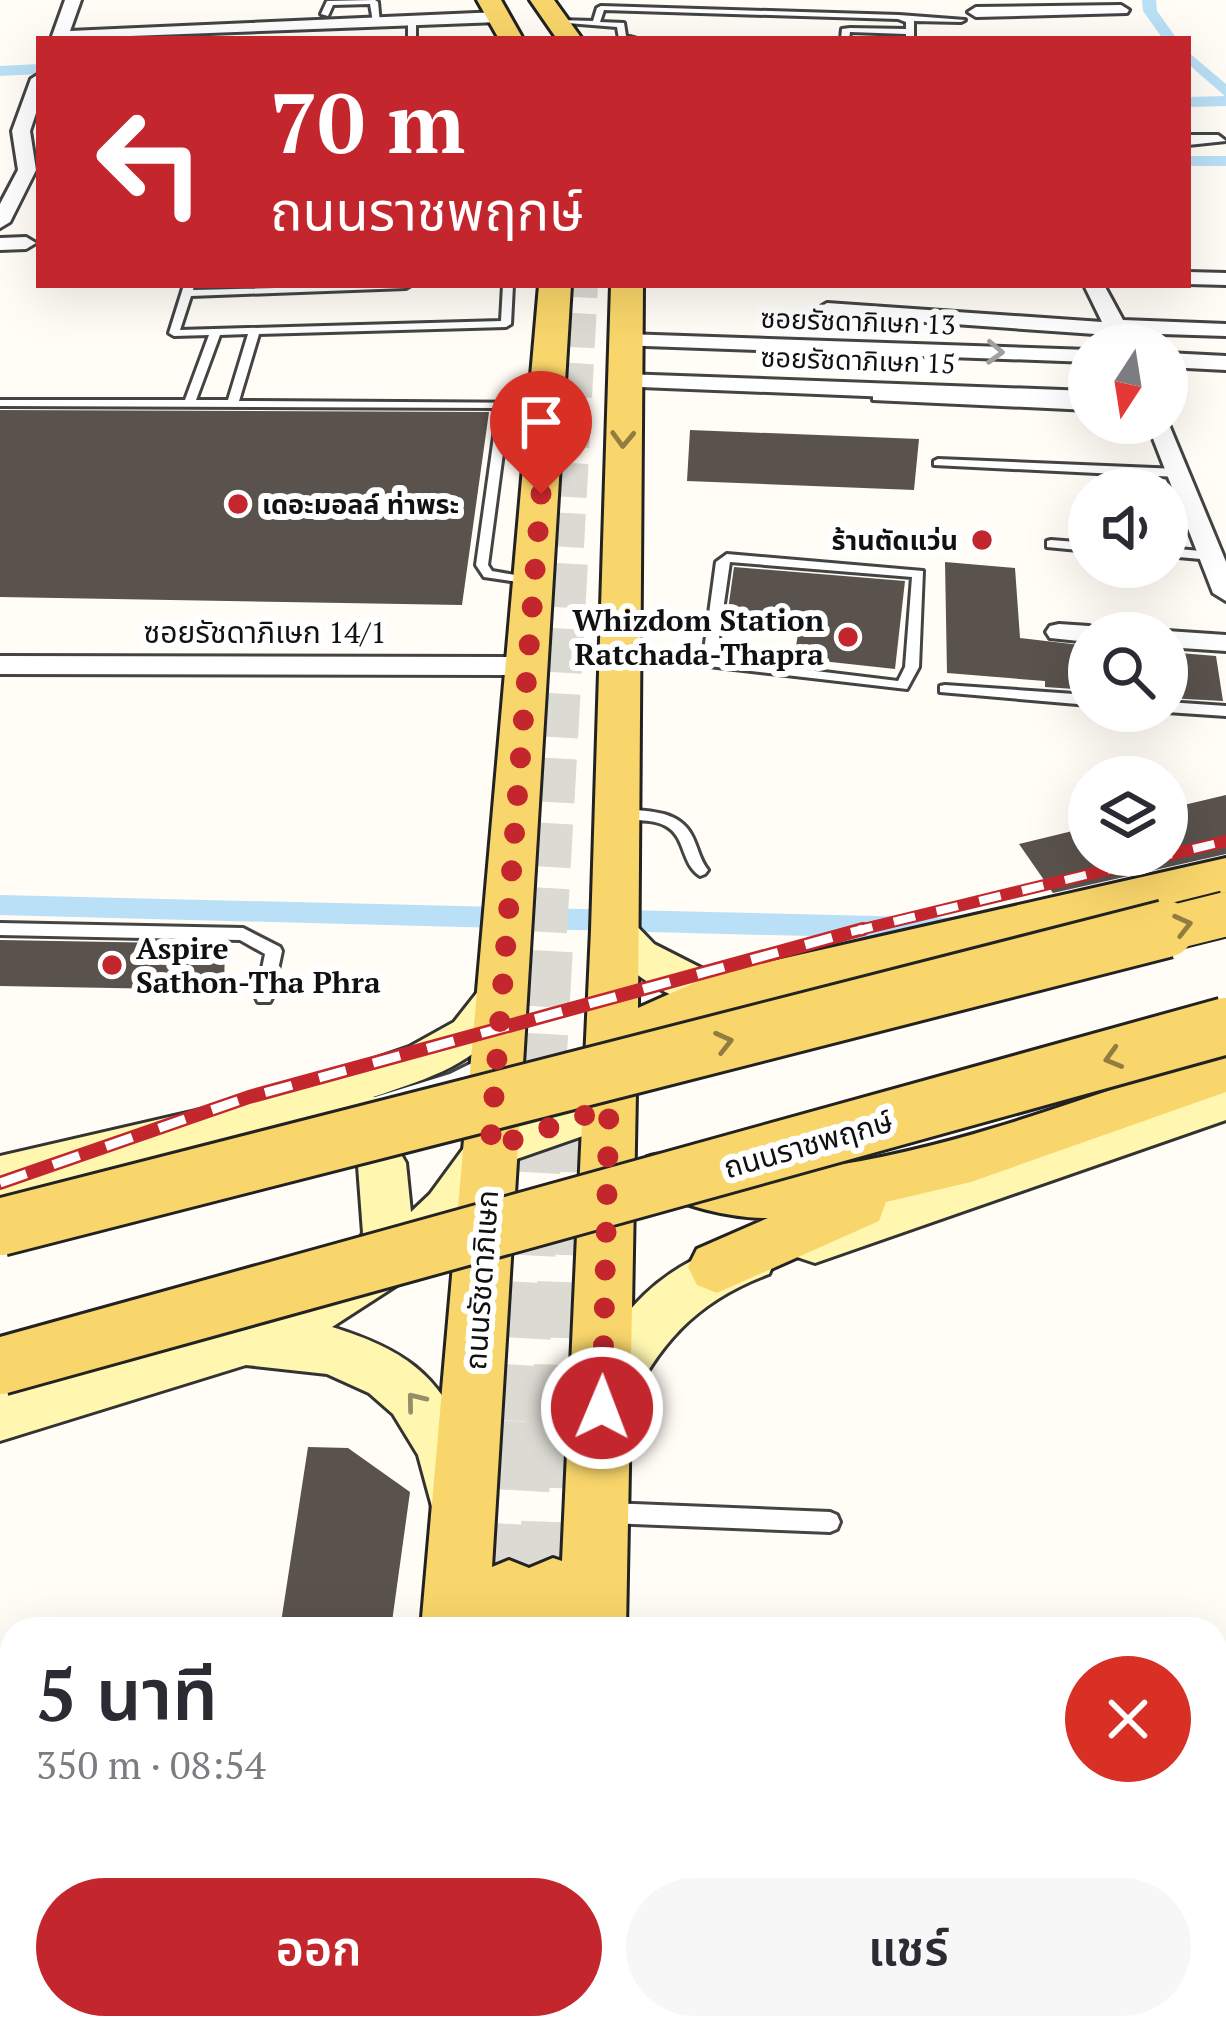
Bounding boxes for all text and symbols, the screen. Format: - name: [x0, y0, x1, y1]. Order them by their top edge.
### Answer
- text: 70 m: [270, 66, 465, 177]
- icon: left: [72, 84, 228, 240]
- text: ถนนราชพฤกษ์: [270, 174, 584, 245]
- street label: ซอยรัชดาภิเษก 13: [760, 300, 956, 342]
- north arrow: [1068, 324, 1188, 444]
- map controls: [1068, 324, 1188, 876]
- street label: ซอยรัชดาภิเษก 15: [760, 339, 956, 381]
- one-way arrow: [986, 339, 1005, 365]
- pin: [490, 371, 592, 494]
- icon: arrive: [508, 389, 574, 455]
- one-way arrow: [610, 430, 636, 449]
- button: sound: [1068, 468, 1188, 588]
- place label: เดอะมอลล์ ท่าพระ: [262, 486, 459, 522]
- marker: เดอะมอลล์ ท่าพระ: [225, 491, 251, 517]
- place label: ร้านตัดแว่น: [832, 522, 958, 558]
- marker: ร้านตัดแว่น: [969, 527, 995, 553]
- place label: Whizdom Station Ratchada-Thapra: [572, 600, 824, 674]
- street label: ซอยรัชดาภิเษก 14/1: [144, 612, 386, 652]
- button: search: [1068, 612, 1188, 732]
- marker: Whizdom Station Ratchada-Thapra: [835, 624, 861, 650]
- button: layers: [1068, 756, 1188, 876]
- one-way arrow: [1172, 914, 1193, 939]
- place label: Aspire Sathon-Tha Phra: [136, 928, 381, 1002]
- marker: Aspire Sathon-Tha Phra: [99, 952, 125, 978]
- one-way arrow: [713, 1031, 733, 1056]
- one-way arrow: [1104, 1044, 1125, 1069]
- street label: ถนนราชพฤกษ์: [719, 1101, 897, 1187]
- street label: ถนนรัชดาภิเษก: [455, 1189, 507, 1371]
- position arrow: [539, 1345, 665, 1471]
- one-way arrow: [408, 1393, 430, 1415]
- text: 5 นาที: [36, 1645, 218, 1741]
- button: close: [1065, 1656, 1191, 1782]
- text: 350 m · 08:54: [36, 1738, 266, 1790]
- button: ออก: [36, 1878, 602, 2016]
- button: แชร์: [626, 1878, 1191, 2016]

